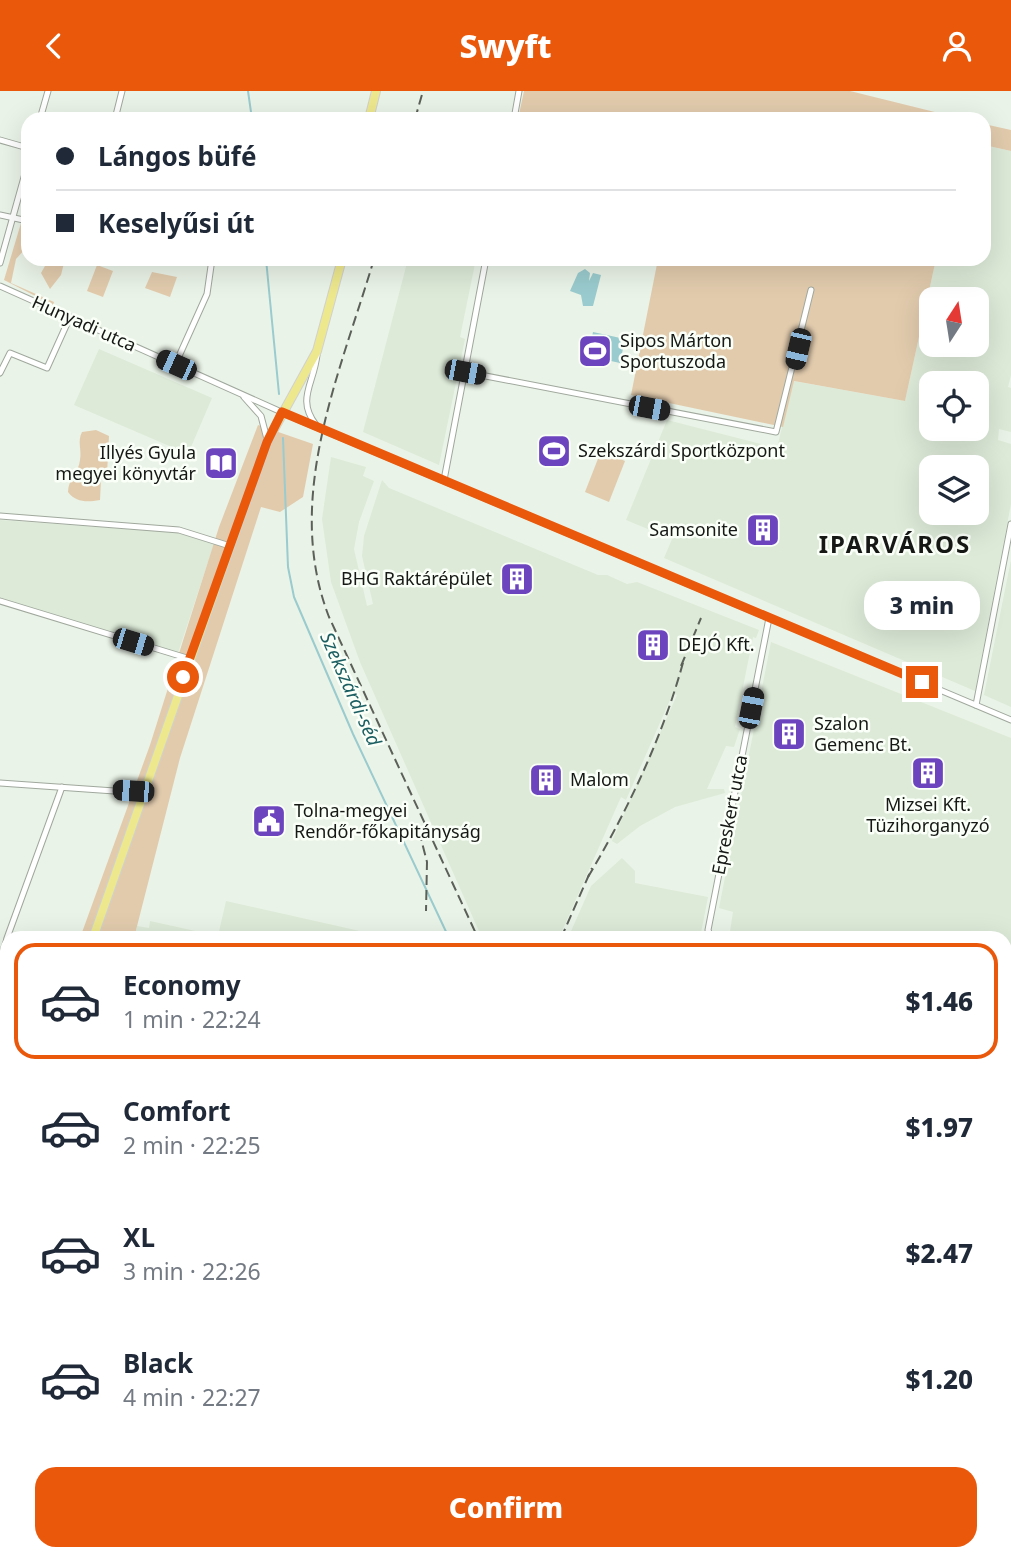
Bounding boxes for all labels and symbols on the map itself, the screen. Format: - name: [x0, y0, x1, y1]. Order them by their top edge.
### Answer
- north arrow: [919, 287, 989, 357]
- street label: Hunyadi utca: [29, 289, 140, 357]
- car: [784, 326, 813, 372]
- place label: Sipos Márton Sportuszoda: [620, 328, 732, 373]
- sports icon: Sipos Márton Sportuszoda: [576, 332, 614, 370]
- car: [153, 347, 200, 383]
- car: [443, 358, 488, 386]
- car: [627, 394, 672, 422]
- sports icon: Szekszárdi Sportközpont: [535, 432, 573, 470]
- place label: Szekszárdi Sportközpont: [578, 438, 785, 462]
- place label: Illyés Gyula megyei könyvtár: [55, 440, 197, 485]
- library icon: Illyés Gyula megyei könyvtár: [202, 444, 240, 482]
- building icon: Samsonite: [744, 511, 782, 549]
- place label: Samsonite: [649, 517, 738, 541]
- district label: IPARVÁROS: [819, 527, 971, 560]
- building icon: BHG Raktárépület: [498, 560, 536, 598]
- place label: BHG Raktárépület: [341, 566, 492, 590]
- callout: 3 min: [864, 581, 980, 629]
- car: [110, 626, 157, 658]
- building icon: DEJÓ Kft.: [634, 626, 672, 664]
- water label: Szekszárdi-séd: [314, 628, 388, 751]
- place label: DEJÓ Kft.: [678, 632, 755, 656]
- route start: [167, 661, 199, 693]
- route end: [906, 666, 938, 698]
- car: [737, 685, 766, 731]
- place label: Szalon Gemenc Bt.: [814, 711, 912, 756]
- building icon: Szalon Gemenc Bt.: [770, 715, 808, 753]
- street label: Epreskert utca: [706, 753, 752, 877]
- building icon: Mizsei Kft. Tüzihorganyzó: [909, 754, 947, 792]
- building icon: Malom: [527, 761, 565, 799]
- place label: Malom: [570, 767, 629, 791]
- car: [112, 779, 155, 803]
- place label: Mizsei Kft. Tüzihorganyzó: [866, 792, 990, 837]
- place label: Tolna-megyei Rendőr-főkapitányság: [294, 798, 481, 843]
- public building icon: Tolna-megyei Rendőr-főkapitányság: [250, 802, 288, 840]

